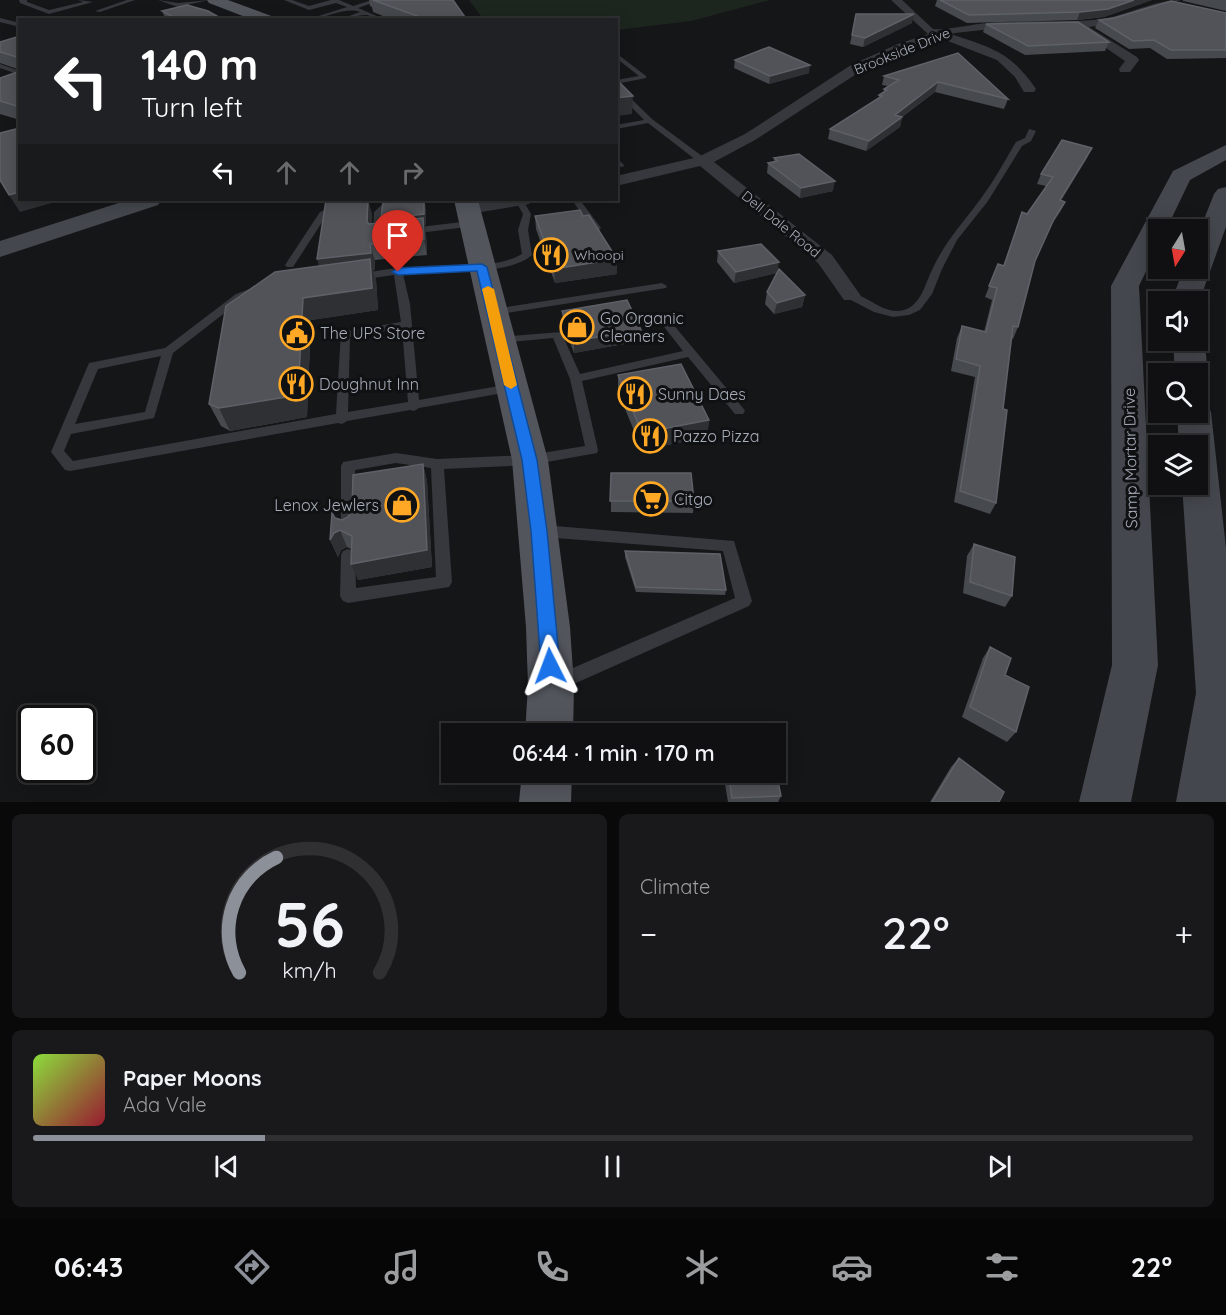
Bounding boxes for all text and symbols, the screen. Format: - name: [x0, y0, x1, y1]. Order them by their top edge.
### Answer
- street label: Brookside Drive: [851, 24, 953, 78]
- text: 140 m: [141, 38, 258, 91]
- icon: left: [42, 42, 120, 120]
- text: Turn left: [141, 90, 243, 124]
- icon: left: [207, 156, 240, 189]
- icon: ahead: [270, 156, 303, 189]
- icon: ahead: [333, 156, 366, 189]
- icon: right: [396, 156, 429, 189]
- street label: Dell Dale Road: [738, 187, 824, 261]
- pin: [372, 210, 423, 272]
- icon: arrive: [381, 219, 414, 252]
- north arrow: [1148, 219, 1208, 279]
- map controls: [1148, 219, 1208, 495]
- restaurant icon: Whoopi: [533, 237, 569, 273]
- place label: Whoopi: [574, 246, 624, 264]
- button: sound: [1148, 291, 1208, 351]
- place label: Go Organic Cleaners: [600, 308, 684, 346]
- shop icon: Go Organic Cleaners: [559, 309, 595, 345]
- public building icon: The UPS Store: [279, 315, 315, 351]
- place label: The UPS Store: [320, 323, 425, 343]
- button: search: [1148, 363, 1208, 423]
- restaurant icon: Doughnut Inn: [278, 366, 314, 402]
- place label: Doughnut Inn: [319, 374, 419, 394]
- restaurant icon: Sunny Daes: [617, 376, 653, 412]
- place label: Sunny Daes: [658, 384, 746, 404]
- street label: Samp Mortar Drive: [1119, 388, 1141, 528]
- restaurant icon: Pazzo Pizza: [632, 418, 668, 454]
- place label: Pazzo Pizza: [673, 426, 759, 446]
- button: layers: [1148, 435, 1208, 495]
- supermarket icon: Citgo: [633, 481, 669, 517]
- shop icon: Lenox Jewlers: [384, 487, 420, 523]
- place label: Citgo: [674, 489, 713, 509]
- place label: Lenox Jewlers: [274, 495, 379, 515]
- position arrow: [518, 634, 582, 698]
- speed limit sign: 60: [18, 705, 96, 783]
- text: 06:44 · 1 min · 170 m: [512, 739, 715, 767]
- text: Climate: [640, 874, 710, 899]
- text: 56: [274, 885, 345, 963]
- text: 22°: [882, 904, 950, 960]
- text: −: [640, 913, 657, 954]
- text: +: [1174, 913, 1193, 954]
- text: km/h: [282, 957, 337, 983]
- text: Paper Moons: [123, 1064, 262, 1092]
- text: Ada Vale: [123, 1092, 207, 1117]
- icon: previous: [210, 1150, 243, 1183]
- icon: pause: [596, 1150, 629, 1183]
- icon: next: [983, 1150, 1016, 1183]
- icon: directions: [231, 1246, 273, 1288]
- icon: music: [381, 1246, 423, 1288]
- icon: phone: [531, 1246, 573, 1288]
- icon: climate: [681, 1246, 723, 1288]
- icon: car: [831, 1246, 873, 1288]
- icon: filters: [981, 1246, 1023, 1288]
- text: 06:43: [54, 1250, 123, 1284]
- text: 22°: [1131, 1250, 1172, 1284]

